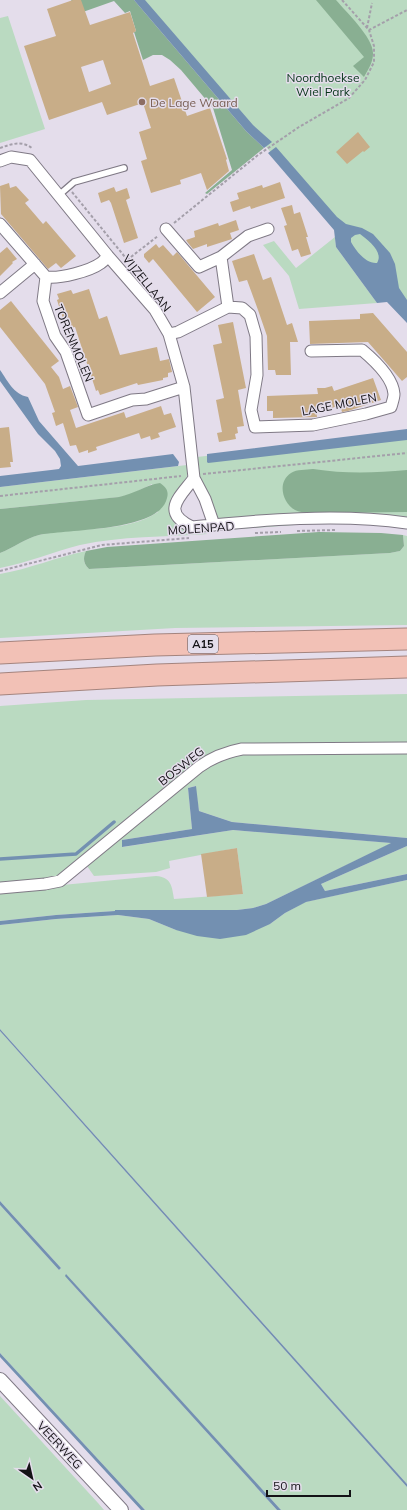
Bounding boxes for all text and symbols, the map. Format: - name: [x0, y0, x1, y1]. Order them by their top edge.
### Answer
- park label: Noordhoekse Wiel Park: [286, 70, 360, 99]
- place label: De Lage Waard: [150, 95, 238, 110]
- marker: De Lage Waard: [137, 97, 147, 107]
- street label: VIJZELLAAN: [119, 251, 175, 315]
- street label: TORENMOLEN: [51, 302, 97, 384]
- street label: LAGE MOLEN: [300, 389, 378, 419]
- street label: MOLENPAD: [167, 518, 235, 538]
- road number: A15: [188, 635, 218, 653]
- street label: BOSWEG: [155, 743, 207, 789]
- street label: VEERWEG: [34, 1418, 86, 1472]
- north arrow: [12, 1458, 52, 1498]
- scale bar: [267, 1472, 350, 1498]
- text: N: [30, 1478, 45, 1494]
- text: 50 m: [273, 1478, 301, 1493]

